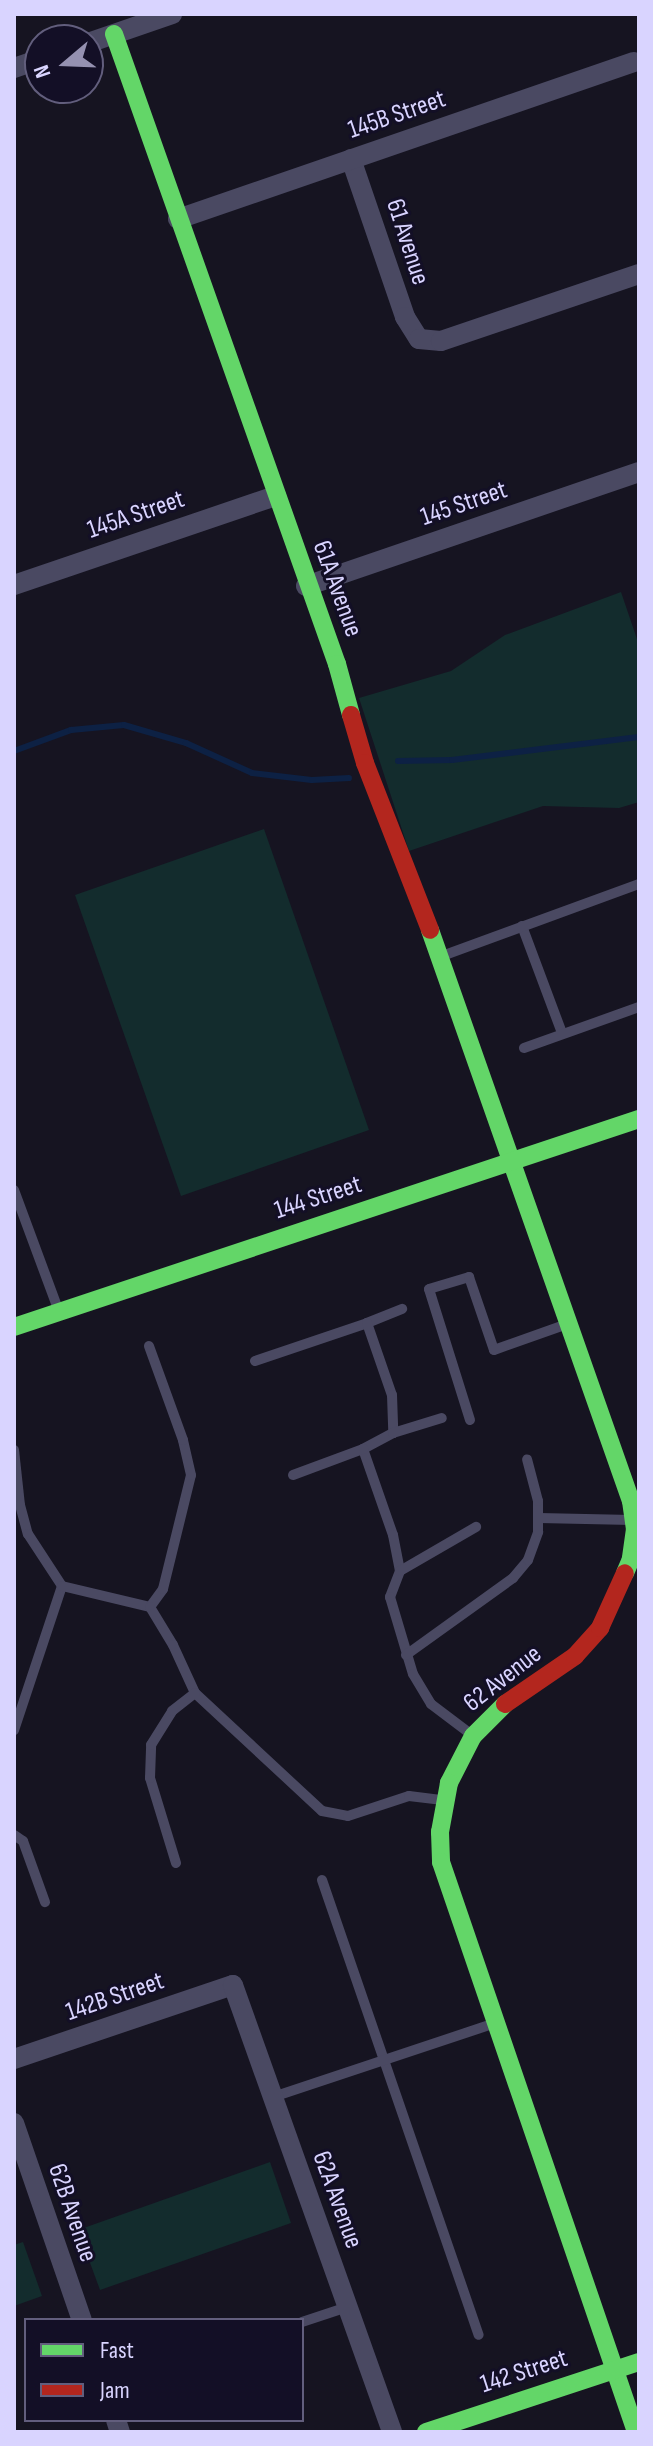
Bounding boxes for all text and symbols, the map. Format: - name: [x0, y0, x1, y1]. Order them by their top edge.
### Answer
- north arrow: [24, 24, 104, 104]
- text: N: [28, 61, 57, 81]
- street label: 145B Street: [344, 84, 450, 146]
- street label: 61 Avenue: [379, 195, 435, 289]
- street label: 145 Street: [417, 475, 511, 533]
- street label: 145A Street: [83, 484, 189, 546]
- street label: 61A Avenue: [305, 537, 369, 641]
- street label: 144 Street: [270, 1169, 366, 1227]
- street label: 62 Avenue: [458, 1639, 548, 1719]
- street label: 142B Street: [62, 1966, 168, 2028]
- street label: 62A Avenue: [305, 2147, 369, 2253]
- street label: 62B Avenue: [41, 2160, 103, 2266]
- legend: [24, 2318, 304, 2422]
- text: Fast: [100, 2336, 134, 2365]
- street label: 142 Street: [476, 2343, 572, 2401]
- text: Jam: [100, 2376, 130, 2405]

